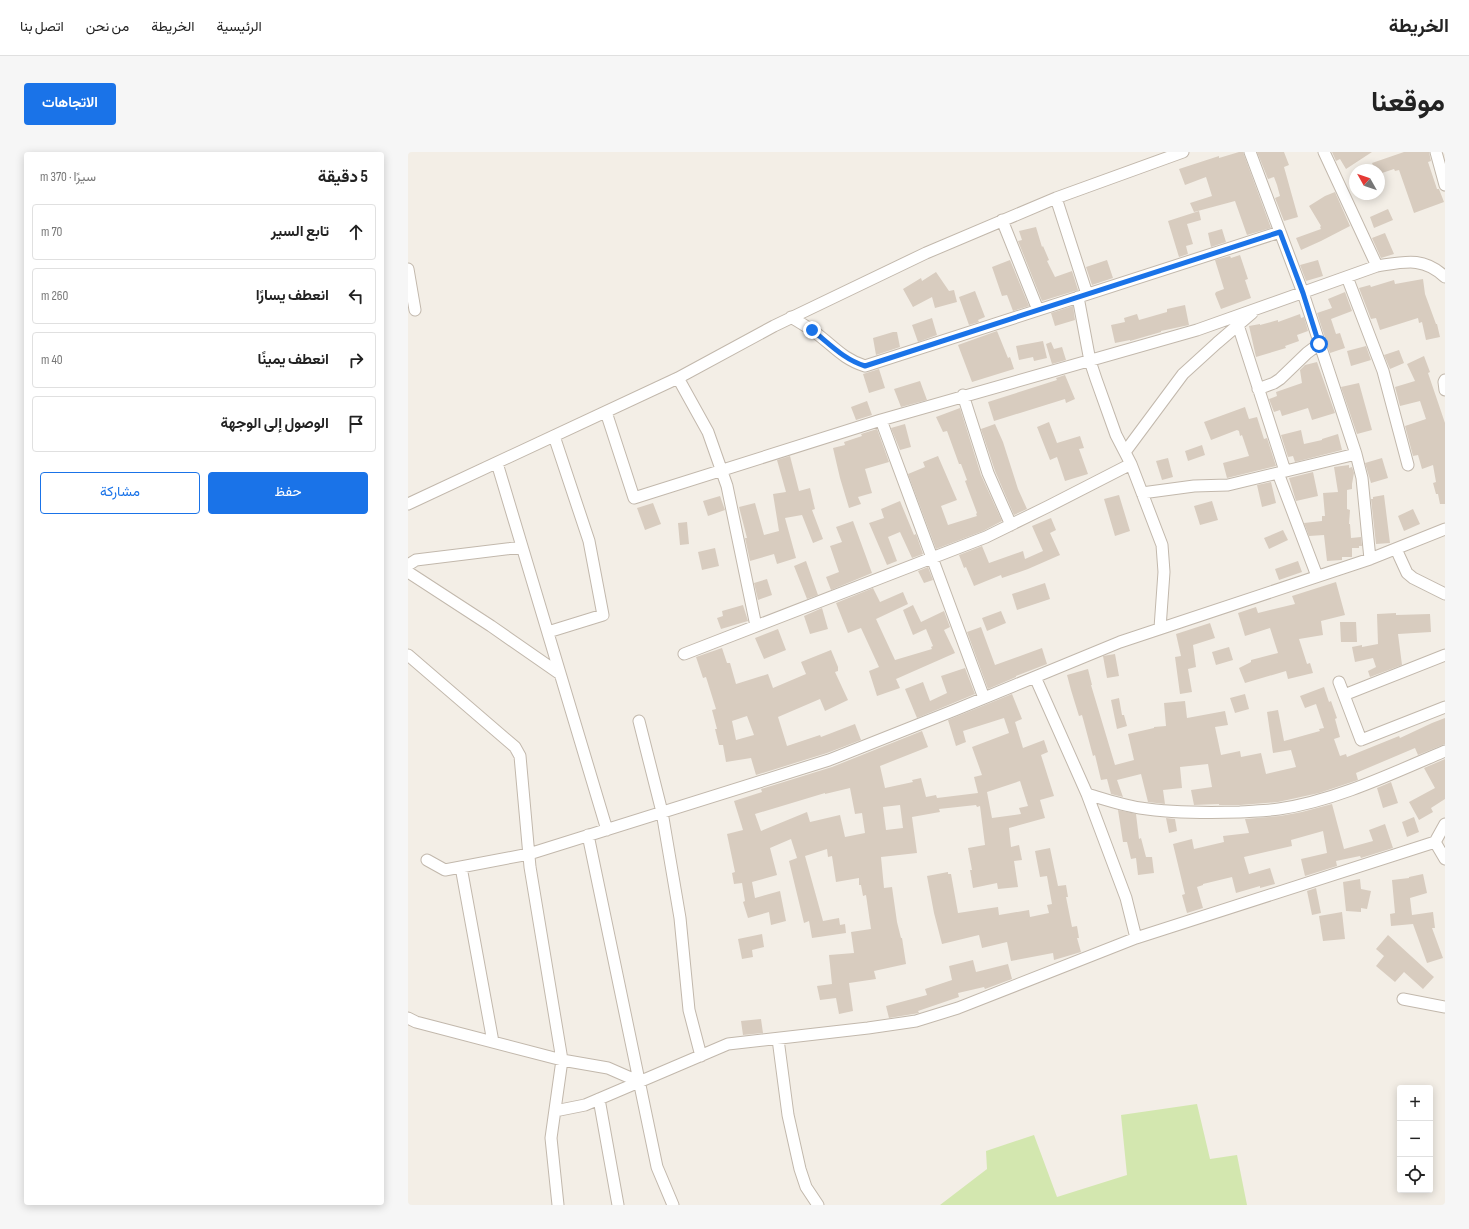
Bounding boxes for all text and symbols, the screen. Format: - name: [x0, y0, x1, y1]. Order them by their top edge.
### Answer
- text: الخريطة: [1389, 15, 1449, 38]
- text: اتصل بنا: [20, 18, 64, 35]
- text: من نحن: [86, 18, 129, 35]
- text: الخريطة: [151, 18, 194, 35]
- text: الرئيسية: [216, 18, 262, 35]
- button: الاتجاهات: [24, 83, 116, 125]
- text: موقعنا: [1371, 86, 1445, 119]
- north arrow: [1349, 164, 1385, 200]
- text: 5 دقيقة: [318, 167, 368, 187]
- text: سيرًا · 370 m: [40, 169, 96, 185]
- icon: ahead: [345, 221, 367, 243]
- text: تابع السير: [271, 222, 329, 241]
- text: 70 m: [41, 224, 62, 240]
- icon: left: [345, 285, 367, 307]
- text: انعطف يسارًا: [256, 286, 329, 305]
- text: 260 m: [41, 288, 68, 304]
- route end: [803, 321, 821, 339]
- route start: [1310, 335, 1328, 353]
- icon: right: [345, 349, 367, 371]
- text: انعطف يمينًا: [258, 350, 329, 369]
- text: 40 m: [41, 352, 63, 368]
- icon: arrive: [345, 413, 367, 435]
- text: الوصول إلى الوجهة: [221, 414, 329, 433]
- button: مشاركة: [40, 472, 200, 514]
- button: حفظ: [208, 472, 368, 514]
- map controls: [1397, 1085, 1433, 1193]
- button: +: [1397, 1085, 1433, 1121]
- button: −: [1397, 1121, 1433, 1157]
- button: locate: [1397, 1157, 1433, 1193]

